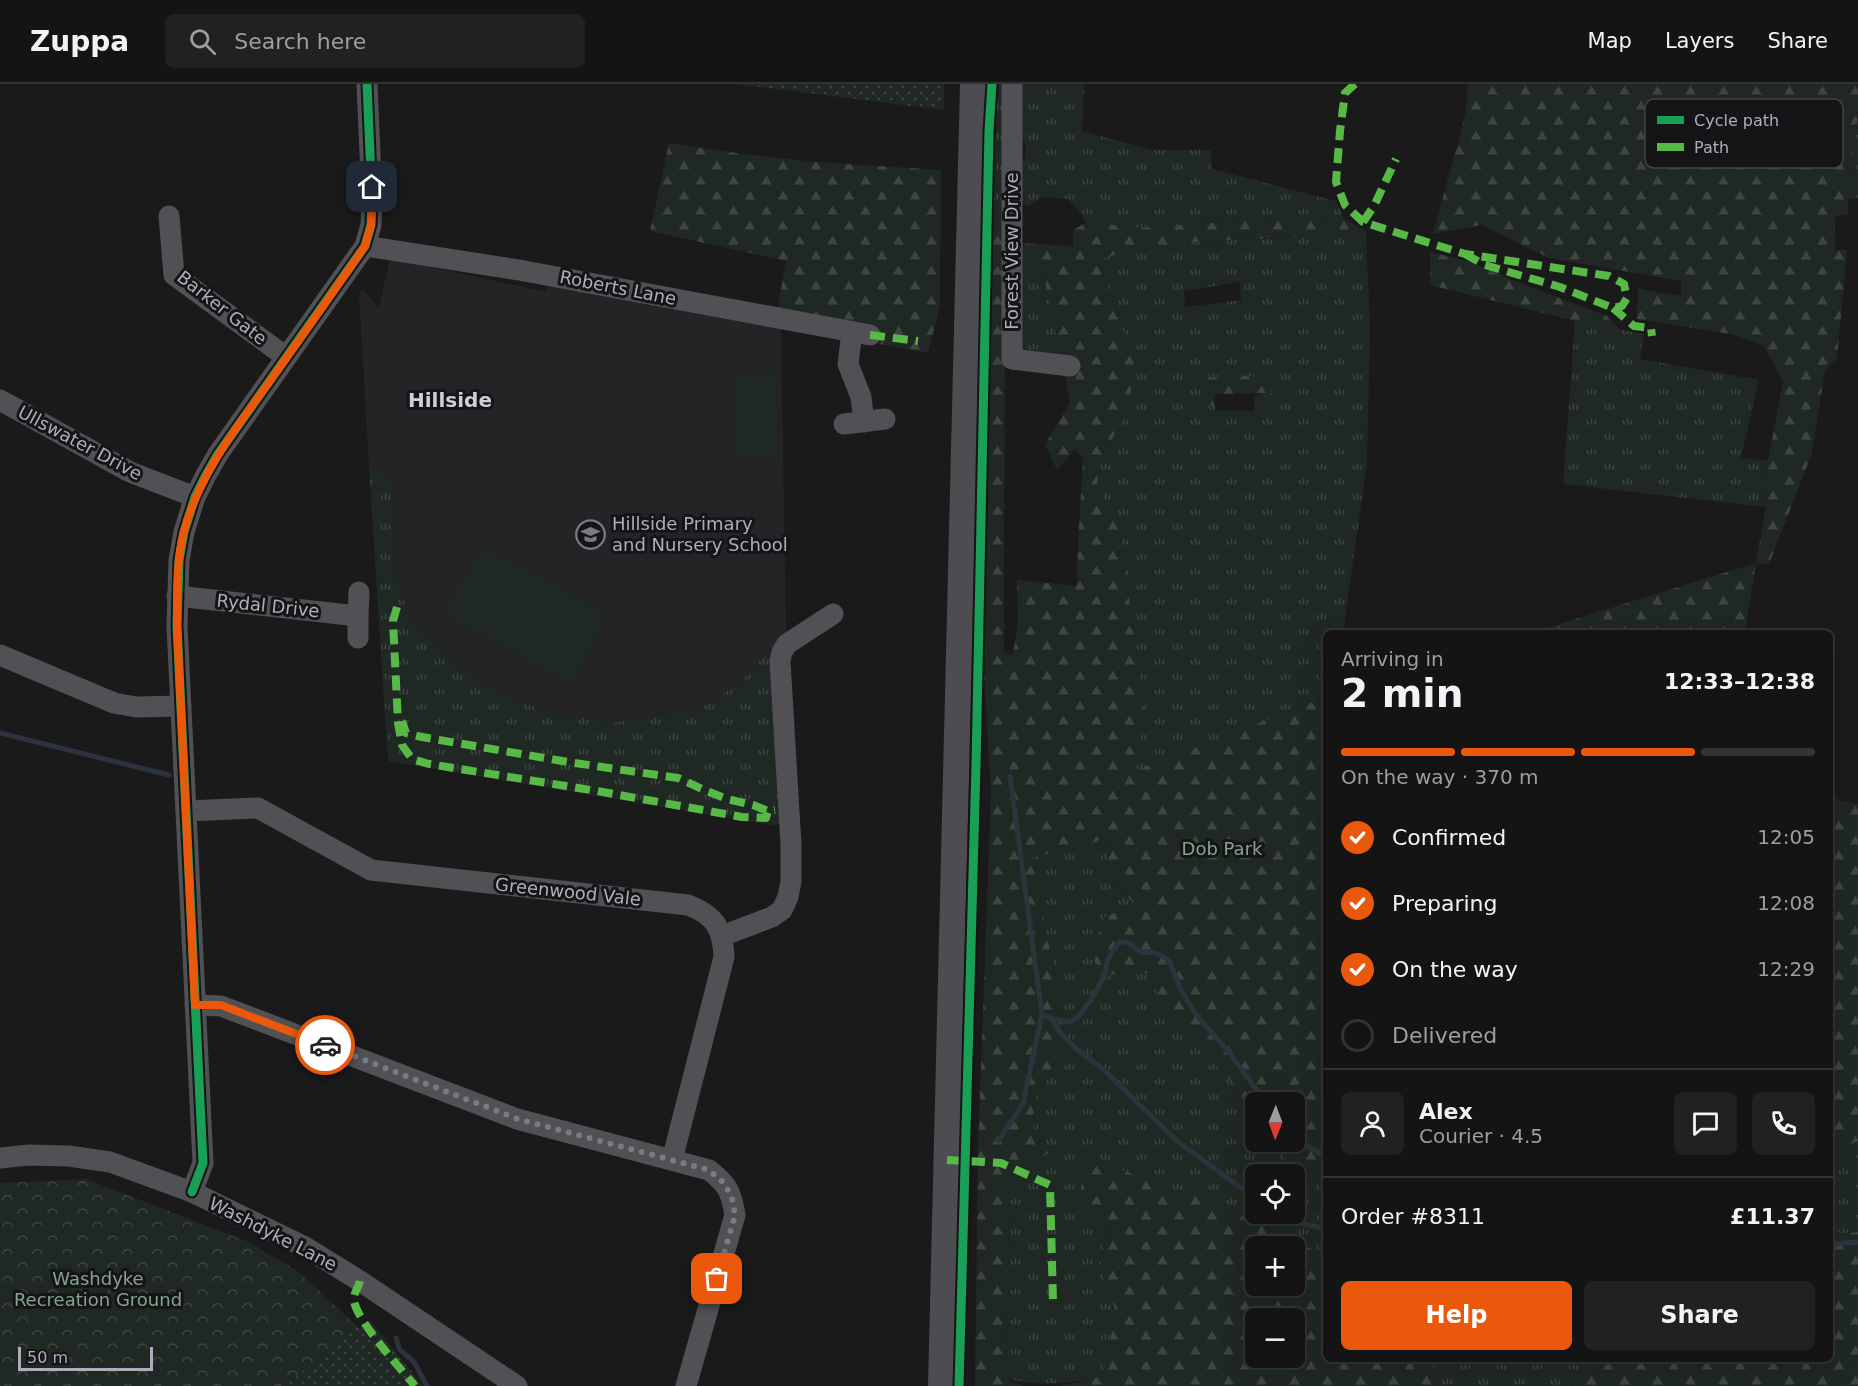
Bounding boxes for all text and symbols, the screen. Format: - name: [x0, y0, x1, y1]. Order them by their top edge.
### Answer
- search box: [165, 14, 585, 68]
- text: Zuppa: [30, 25, 129, 58]
- icon: search: [186, 25, 219, 58]
- text: Search here: [234, 29, 366, 54]
- text: Map: [1588, 29, 1632, 53]
- text: Layers: [1665, 29, 1734, 53]
- text: Share: [1767, 29, 1828, 53]
- legend: [1645, 99, 1843, 168]
- text: Cycle path: [1694, 111, 1779, 130]
- text: Path: [1694, 138, 1729, 157]
- pin: [346, 161, 397, 212]
- icon: home: [355, 170, 388, 203]
- street label: Forest View Drive: [1001, 172, 1022, 330]
- street label: Barker Gate: [173, 266, 271, 349]
- street label: Roberts Lane: [558, 266, 678, 309]
- district label: Hillside: [408, 388, 492, 412]
- street label: Ullswater Drive: [15, 401, 146, 484]
- place label: Hillside Primary and Nursery School: [612, 513, 788, 555]
- school or university icon: Hillside Primary and Nursery School: [575, 518, 607, 550]
- street label: Rydal Drive: [216, 590, 321, 621]
- text: Arriving in: [1341, 647, 1444, 671]
- text: 12:33–12:38: [1664, 669, 1815, 694]
- text: 2 min: [1341, 671, 1463, 716]
- text: On the way · 370 m: [1341, 765, 1539, 789]
- icon: check: [1341, 821, 1374, 854]
- text: Confirmed: [1392, 825, 1506, 850]
- text: 12:05: [1757, 825, 1815, 849]
- park label: Dob Park: [1182, 838, 1263, 859]
- street label: Greenwood Vale: [494, 873, 642, 910]
- icon: check: [1341, 887, 1374, 920]
- text: Preparing: [1392, 891, 1498, 916]
- text: 12:08: [1757, 891, 1815, 915]
- icon: check: [1341, 953, 1374, 986]
- text: On the way: [1392, 957, 1518, 982]
- text: 12:29: [1757, 957, 1815, 981]
- courier: [295, 1015, 355, 1075]
- text: Delivered: [1392, 1023, 1497, 1048]
- icon: car: [309, 1029, 342, 1062]
- north arrow: [1245, 1092, 1305, 1152]
- map controls: [1245, 1092, 1305, 1368]
- button: person: [1341, 1092, 1404, 1155]
- button: chat: [1674, 1092, 1737, 1155]
- button: phone: [1752, 1092, 1815, 1155]
- text: Alex: [1419, 1099, 1473, 1124]
- text: Courier · 4.5: [1419, 1124, 1543, 1148]
- button: locate: [1245, 1164, 1305, 1224]
- street label: Washdyke Lane: [206, 1192, 341, 1275]
- text: Order #8311: [1341, 1204, 1485, 1229]
- text: £11.37: [1730, 1204, 1815, 1229]
- button: +: [1245, 1236, 1305, 1296]
- pin: [691, 1253, 742, 1304]
- icon: bag: [700, 1262, 733, 1295]
- park label: Washdyke Recreation Ground: [14, 1268, 182, 1310]
- button: Help: [1341, 1281, 1572, 1350]
- button: Share: [1584, 1281, 1815, 1350]
- button: −: [1245, 1308, 1305, 1368]
- scale bar: [18, 1344, 153, 1372]
- text: 50 m: [27, 1348, 68, 1367]

